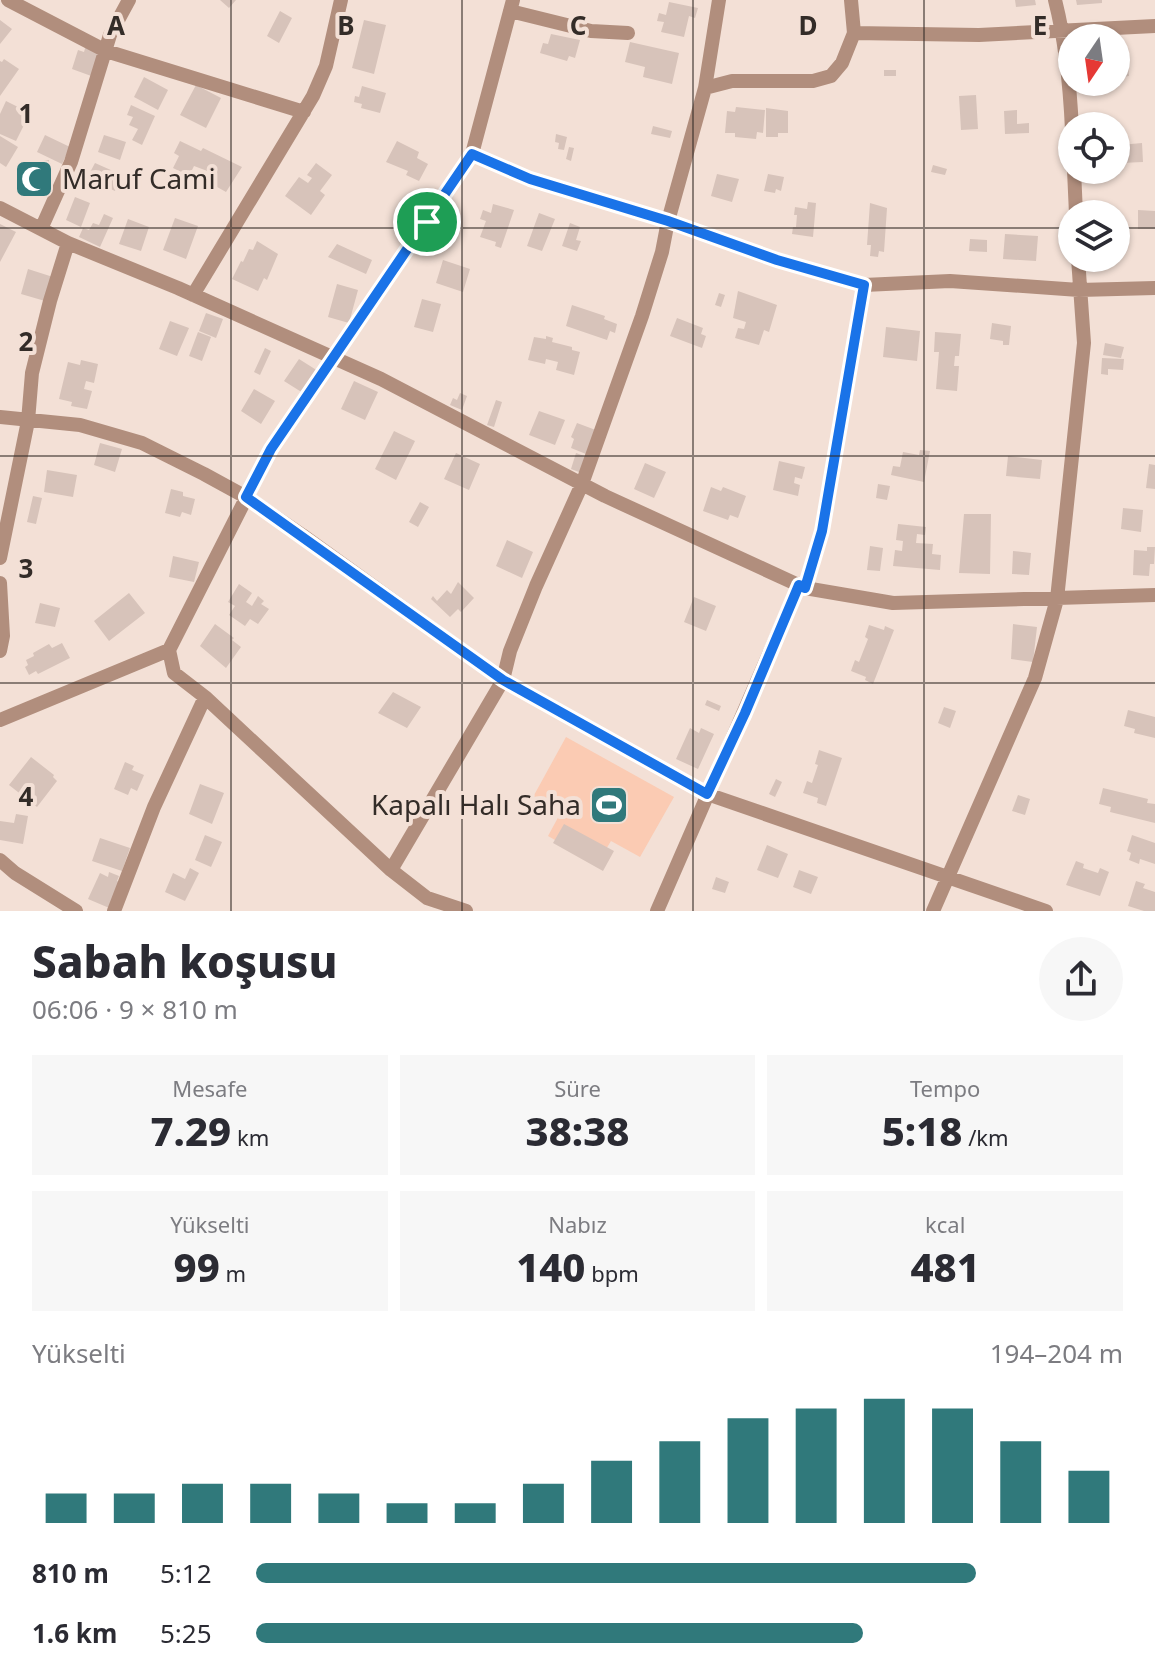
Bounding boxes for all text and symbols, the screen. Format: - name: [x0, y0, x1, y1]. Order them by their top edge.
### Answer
- text: A: [107, 7, 125, 43]
- text: B: [337, 7, 355, 43]
- text: C: [570, 7, 586, 43]
- text: D: [798, 7, 818, 43]
- text: E: [1033, 7, 1047, 43]
- north arrow: [1058, 24, 1130, 96]
- map controls: [1058, 24, 1130, 272]
- text: 1: [19, 95, 33, 131]
- button: locate: [1058, 112, 1130, 184]
- mosque icon: Maruf Cami: [13, 158, 55, 200]
- place label: Maruf Cami: [62, 159, 216, 197]
- pin: [393, 188, 461, 256]
- icon: arrive: [405, 200, 449, 244]
- button: layers: [1058, 200, 1130, 272]
- text: 2: [19, 323, 34, 359]
- text: 3: [19, 550, 33, 586]
- text: 4: [19, 778, 34, 814]
- sports icon: Kapalı Halı Saha: [588, 784, 630, 826]
- place label: Kapalı Halı Saha: [371, 785, 581, 823]
- text: Sabah koşusu: [32, 931, 338, 991]
- button: share: [1039, 937, 1123, 1021]
- text: 06:06 · 9 × 810 m: [32, 991, 238, 1027]
- text: Mesafe: [172, 1073, 247, 1103]
- text: Süre: [554, 1073, 601, 1103]
- text: Tempo: [910, 1073, 980, 1103]
- text: 7.29: [150, 1103, 231, 1158]
- text: 38:38: [526, 1103, 629, 1158]
- text: 5:18: [882, 1103, 962, 1158]
- text: km: [231, 1122, 269, 1152]
- text: /km: [962, 1122, 1009, 1152]
- text: Yükselti: [170, 1209, 250, 1239]
- text: Nabız: [548, 1209, 607, 1239]
- text: kcal: [925, 1209, 965, 1239]
- text: 99: [174, 1239, 220, 1294]
- text: 140: [516, 1239, 586, 1294]
- text: 481: [910, 1239, 980, 1294]
- text: m: [220, 1258, 246, 1288]
- text: bpm: [586, 1258, 639, 1288]
- text: Yükselti: [32, 1335, 126, 1371]
- text: 194–204 m: [990, 1335, 1123, 1371]
- text: 810 m: [32, 1555, 109, 1591]
- text: 5:12: [160, 1555, 212, 1591]
- text: 1.6 km: [32, 1615, 117, 1651]
- text: 5:25: [160, 1615, 212, 1651]

